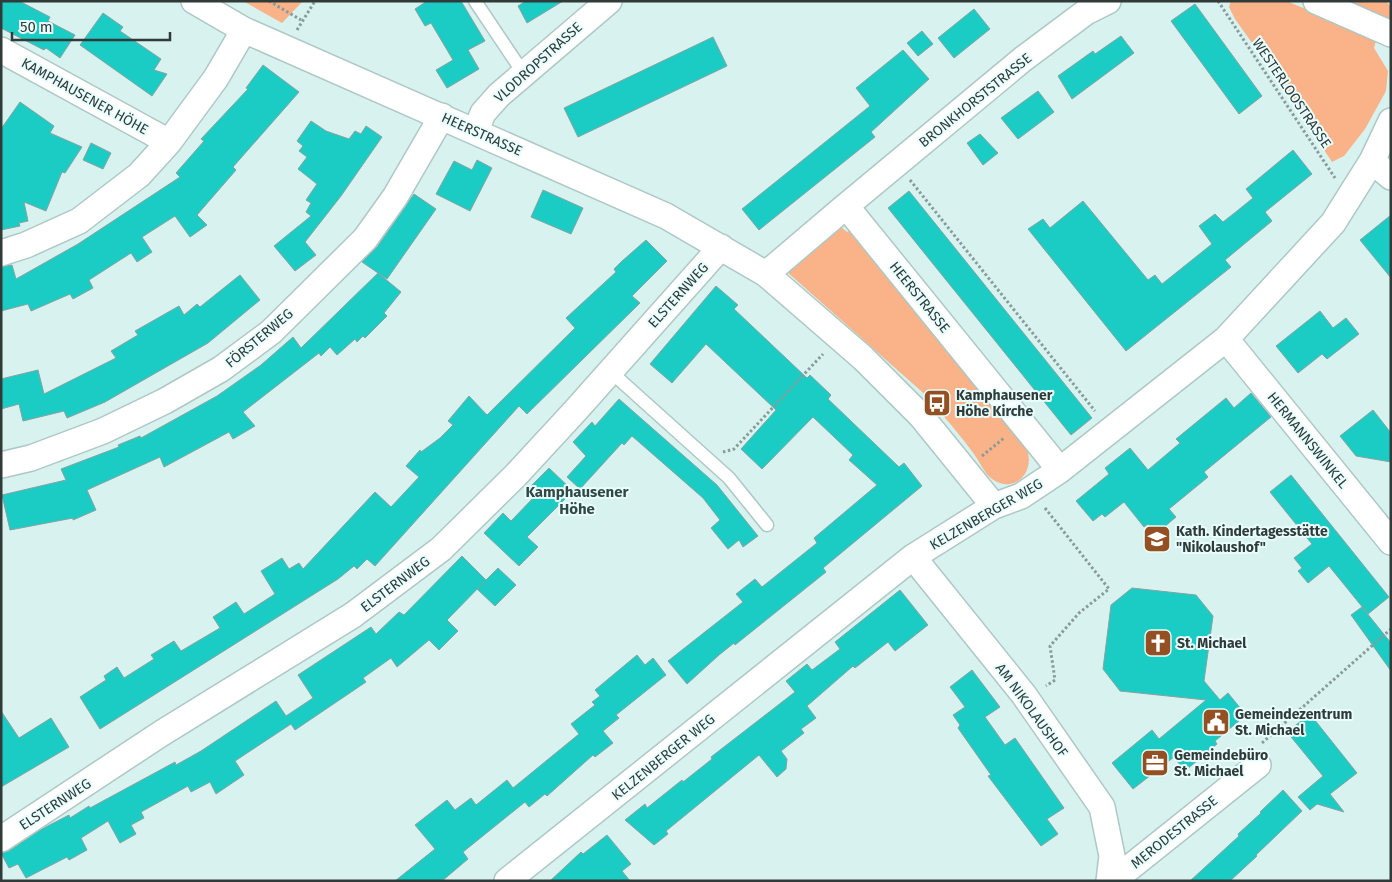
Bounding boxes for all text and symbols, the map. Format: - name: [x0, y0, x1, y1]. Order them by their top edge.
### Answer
- scale bar: [12, 10, 170, 42]
- text: 50 m: [20, 18, 53, 36]
- street label: VLODROPSTRASSE: [491, 18, 586, 106]
- street label: WESTERLOOSTRASSE: [1249, 35, 1335, 151]
- street label: BRONKHORSTSTRASSE: [916, 50, 1035, 151]
- street label: KAMPHAUSENER HÖHE: [18, 54, 152, 138]
- street label: HEERSTRASSE: [439, 109, 525, 160]
- street label: HEERSTRASSE: [886, 258, 953, 336]
- street label: ELSTERNWEG: [645, 259, 712, 332]
- street label: FÖRSTERWEG: [221, 304, 297, 372]
- place label: Kamphausener Höhe Kirche: [956, 387, 1053, 420]
- bus stop icon: Kamphausener Höhe Kirche: [922, 388, 952, 418]
- street label: HERMANNSWINKEL: [1264, 389, 1352, 492]
- street label: KELZENBERGER WEG: [927, 475, 1046, 554]
- district label: Kamphausener Höhe: [525, 483, 630, 518]
- place label: Kath. Kindertagesstätte "Nikolaushof": [1176, 523, 1328, 556]
- school or university icon: Kath. Kindertagesstätte "Nikolaushof": [1142, 524, 1172, 554]
- street label: ELSTERNWEG: [357, 553, 433, 616]
- church icon: St. Michael: [1143, 628, 1173, 658]
- place label: St. Michael: [1177, 635, 1247, 652]
- street label: AM NIKOLAUSHOF: [992, 660, 1071, 761]
- place label: Gemeindezentrum St. Michael: [1235, 706, 1352, 739]
- public building icon: Gemeindezentrum St. Michael: [1201, 707, 1231, 737]
- street label: KELZENBERGER WEG: [608, 711, 718, 804]
- place label: Gemeindebüro St. Michael: [1174, 747, 1268, 780]
- office icon: Gemeindebüro St. Michael: [1140, 748, 1170, 778]
- street label: ELSTERNWEG: [16, 775, 94, 834]
- street label: MERODESTRASSE: [1128, 792, 1221, 872]

